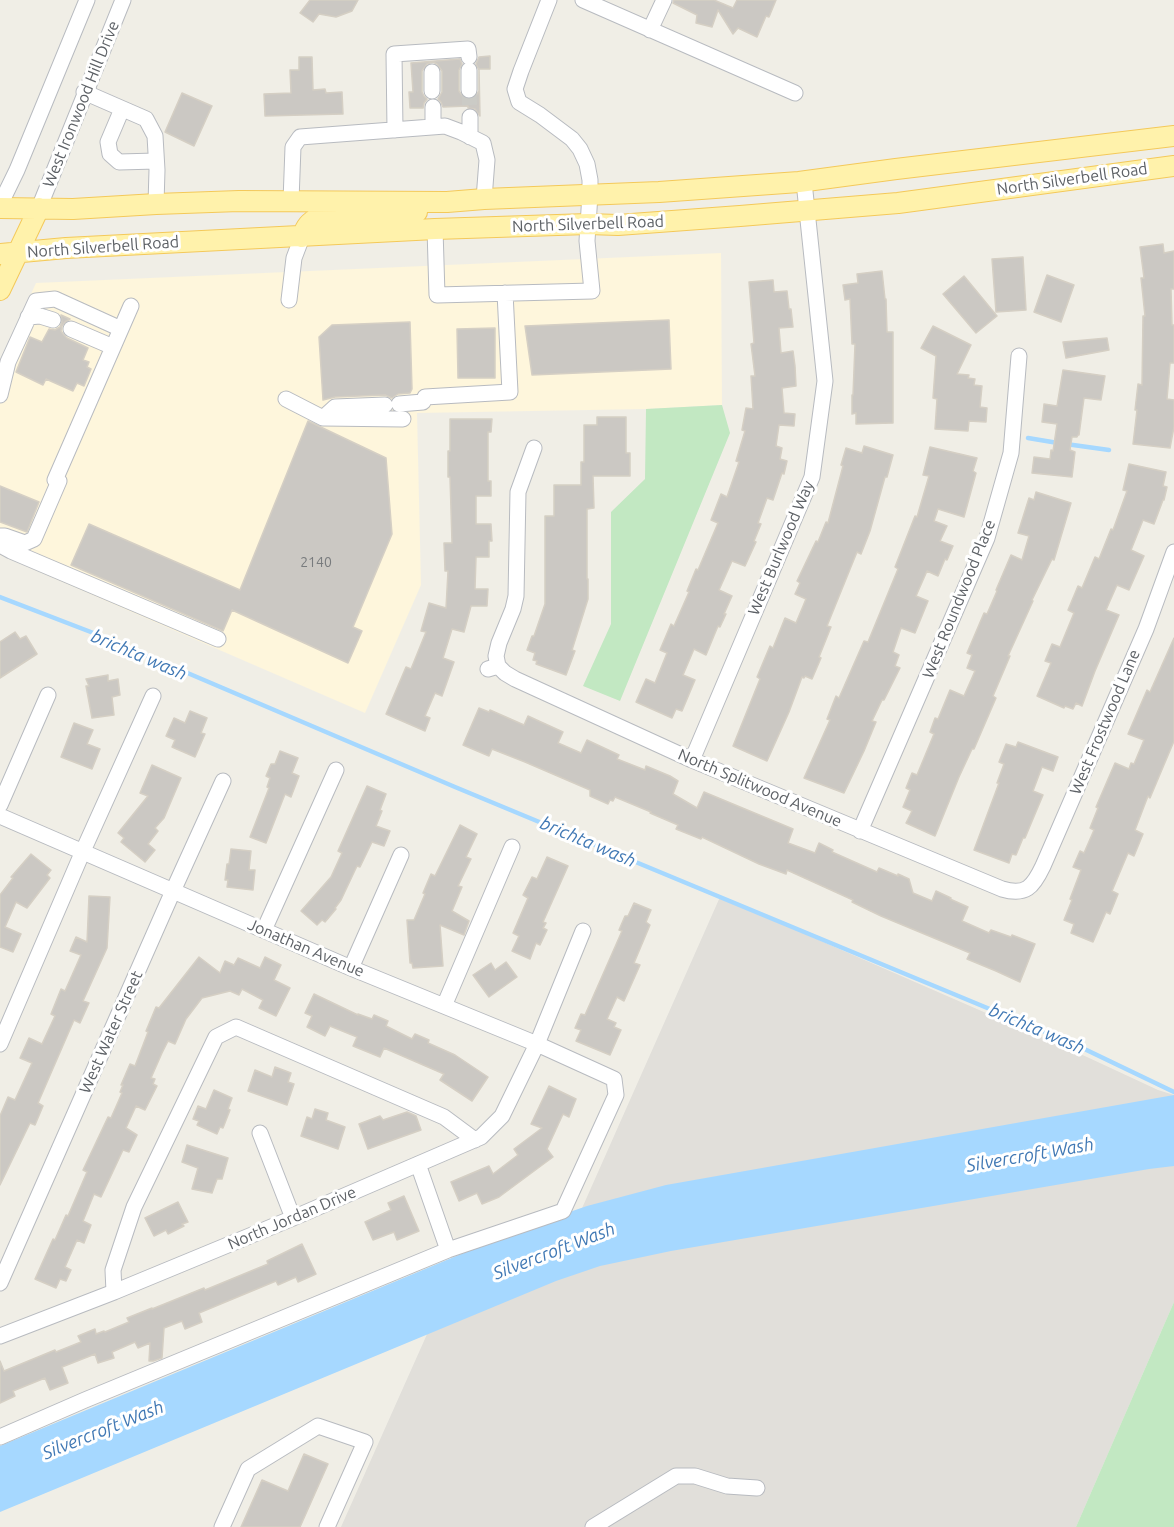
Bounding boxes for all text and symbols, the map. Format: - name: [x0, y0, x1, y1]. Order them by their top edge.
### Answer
- street label: West Ironwood Hill Drive: [39, 18, 123, 190]
- street label: North Silverbell Road: [995, 159, 1149, 199]
- street label: North Silverbell Road: [512, 212, 664, 236]
- street label: North Silverbell Road: [26, 232, 180, 262]
- street label: West Burlwood Way: [744, 478, 818, 618]
- street label: West Roundwood Place: [918, 517, 1000, 681]
- house number: 2140: [300, 554, 332, 570]
- water label: brichta wash: [88, 625, 190, 685]
- street label: West Frostwood Lane: [1066, 647, 1144, 797]
- street label: North Splitwood Avenue: [675, 745, 845, 831]
- water label: brichta wash: [537, 812, 639, 872]
- street label: Jonathan Avenue: [245, 915, 367, 981]
- street label: West Water Street: [75, 968, 147, 1096]
- water label: brichta wash: [986, 999, 1088, 1059]
- water label: Silvercroft Wash: [965, 1133, 1095, 1177]
- street label: North Jordan Drive: [225, 1182, 359, 1254]
- water label: Silvercroft Wash: [490, 1218, 618, 1284]
- water label: Silvercroft Wash: [39, 1396, 167, 1464]

